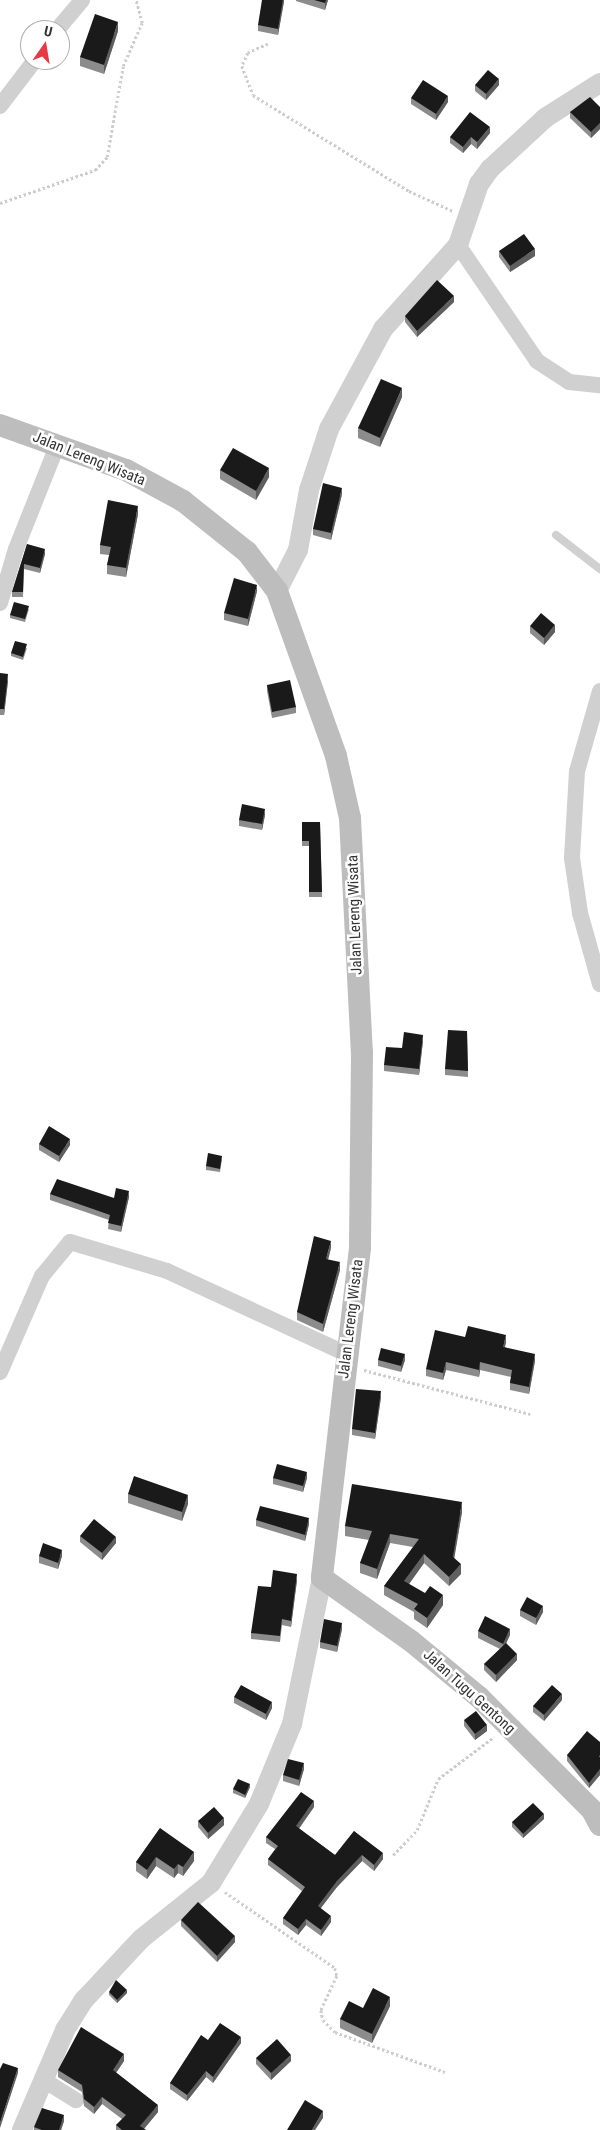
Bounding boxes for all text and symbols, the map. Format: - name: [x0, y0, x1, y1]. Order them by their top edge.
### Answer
- north arrow: [20, 20, 70, 70]
- text: U: [42, 23, 54, 40]
- street label: Jalan Lereng Wisata: [30, 428, 148, 490]
- street label: Jalan Lereng Wisata: [344, 855, 366, 975]
- street label: Jalan Lereng Wisata: [335, 1258, 367, 1380]
- street label: Jalan Tugu Gentong: [419, 1646, 519, 1738]

